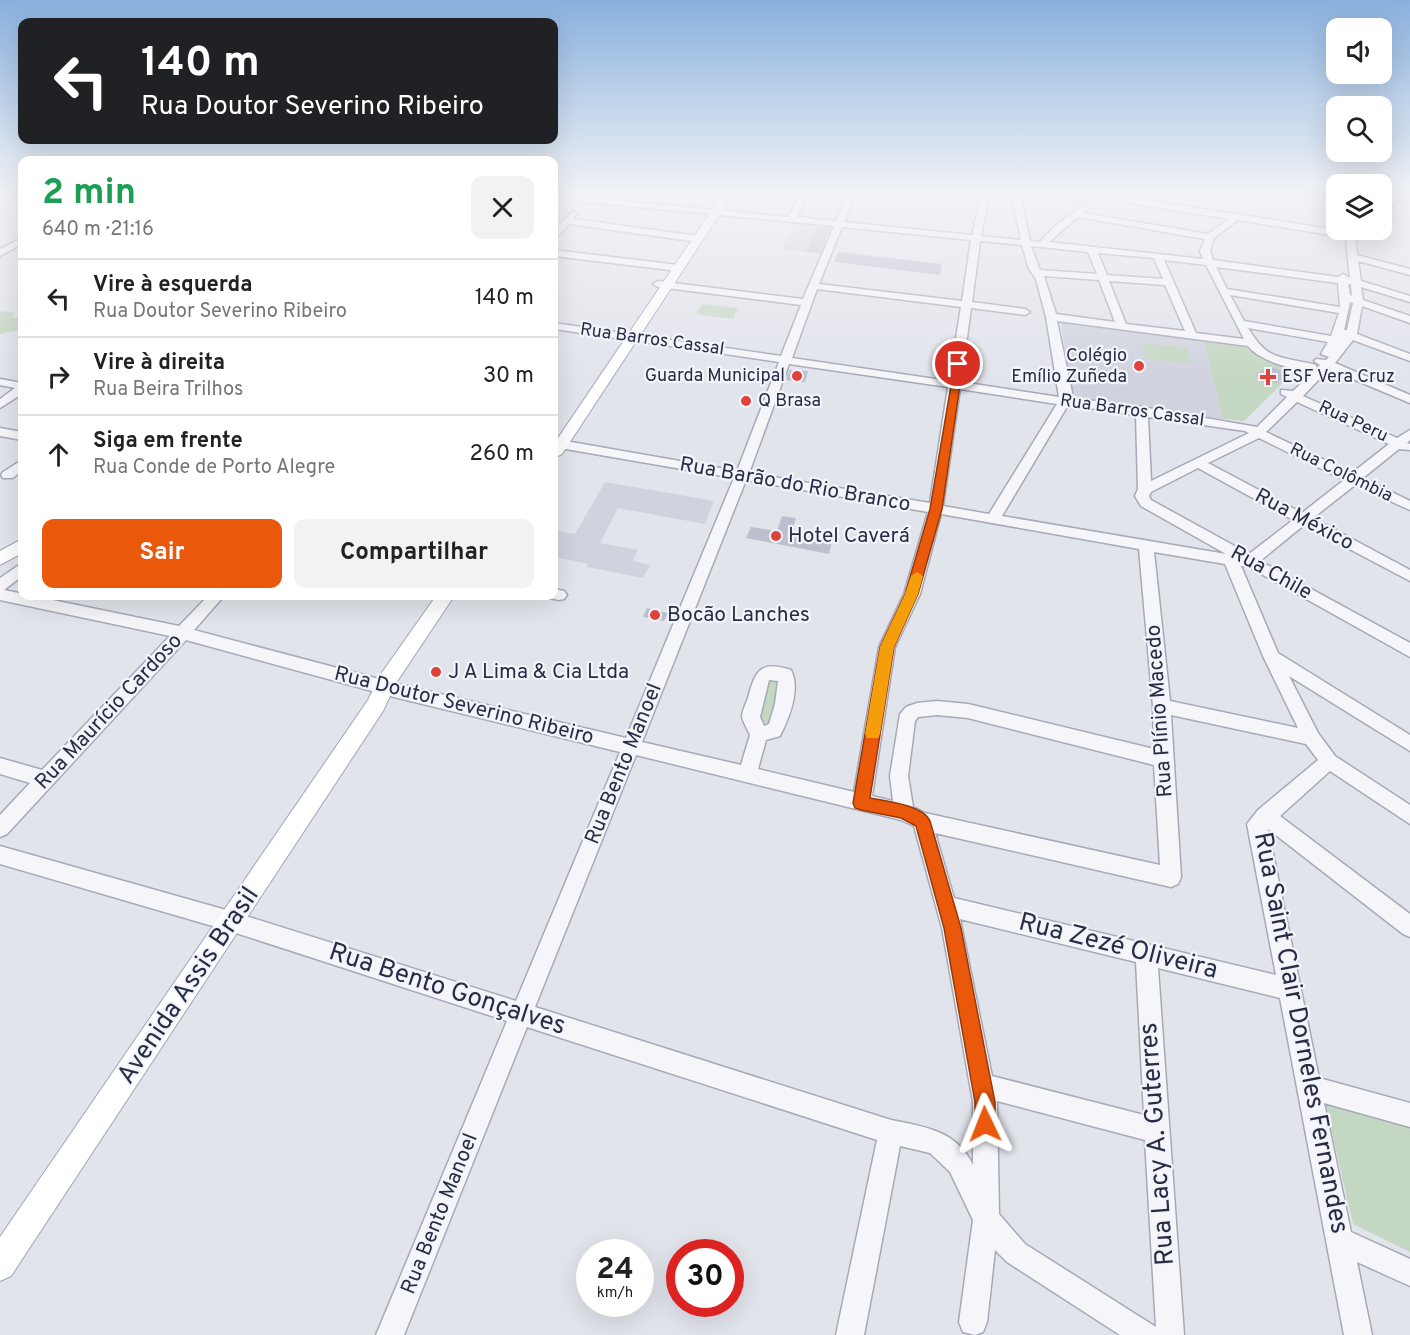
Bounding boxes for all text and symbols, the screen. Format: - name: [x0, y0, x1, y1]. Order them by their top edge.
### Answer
- map controls: [1326, 18, 1392, 240]
- button: sound: [1326, 18, 1392, 84]
- text: 140 m: [141, 38, 260, 91]
- icon: left: [42, 42, 120, 120]
- text: Rua Doutor Severino Ribeiro: [141, 90, 484, 124]
- button: search: [1326, 96, 1392, 162]
- text: 2 min: [42, 171, 136, 217]
- button: layers: [1326, 174, 1392, 240]
- button: close: [471, 176, 534, 239]
- text: 640 m · 21:16: [42, 217, 154, 243]
- text: Vire à esquerda: [93, 272, 252, 299]
- icon: left: [42, 282, 75, 315]
- text: 140 m: [475, 285, 534, 312]
- text: Rua Doutor Severino Ribeiro: [93, 299, 347, 325]
- street label: Rua Barros Cassal: [578, 318, 726, 362]
- pin: [932, 338, 983, 389]
- place label: Colégio Emílio Zuñeda: [1011, 345, 1127, 389]
- icon: arrive: [941, 347, 974, 380]
- text: Vire à direita: [93, 350, 225, 377]
- marker: Colégio Emílio Zuñeda: [1132, 359, 1146, 373]
- icon: right: [42, 360, 75, 393]
- text: 30 m: [483, 363, 534, 390]
- place label: Guarda Municipal: [645, 365, 785, 388]
- place label: ESF Vera Cruz: [1282, 366, 1395, 389]
- marker: ESF Vera Cruz: [1259, 368, 1277, 386]
- marker: Guarda Municipal: [790, 369, 804, 383]
- text: Rua Beira Trilhos: [93, 377, 243, 403]
- street label: Rua Barros Cassal: [1058, 389, 1206, 433]
- place label: Q Brasa: [758, 390, 821, 413]
- marker: Q Brasa: [739, 394, 753, 408]
- street label: Rua Peru: [1315, 396, 1391, 448]
- text: Siga em frente: [93, 428, 243, 455]
- icon: ahead: [42, 438, 75, 471]
- street label: Rua Colômbia: [1286, 438, 1396, 508]
- text: 260 m: [469, 441, 534, 468]
- street label: Rua Barão do Rio Branco: [677, 451, 913, 519]
- text: Rua Conde de Porto Alegre: [93, 455, 335, 481]
- street label: Rua México: [1250, 483, 1358, 557]
- button: Sair: [42, 519, 282, 588]
- button: Compartilhar: [294, 519, 534, 588]
- place label: Hotel Caverá: [788, 523, 910, 550]
- marker: Hotel Caverá: [769, 529, 783, 543]
- street label: Rua Chile: [1225, 540, 1317, 606]
- place label: Bocão Lanches: [667, 602, 810, 629]
- marker: Bocão Lanches: [648, 608, 662, 622]
- street label: Rua Plínio Macedo: [1141, 624, 1179, 798]
- street label: Rua Maurício Cardoso: [30, 628, 188, 796]
- place label: J A Lima & Cia Ltda: [448, 659, 629, 686]
- street label: Rua Doutor Severino Ribeiro: [331, 661, 597, 751]
- marker: J A Lima & Cia Ltda: [429, 665, 443, 679]
- street label: Rua Bento Manoel: [579, 679, 669, 849]
- street label: Rua Saint Clair Dorneles Fernandes: [1245, 829, 1355, 1237]
- street label: Avenida Assis Brasil: [111, 881, 267, 1091]
- street label: Rua Zezé Oliveira: [1015, 906, 1221, 988]
- street label: Rua Bento Gonçalves: [324, 936, 570, 1044]
- street label: Rua Lacy A. Guterres: [1133, 1021, 1183, 1267]
- position arrow: [953, 1092, 1017, 1156]
- street label: Rua Bento Manoel: [395, 1129, 485, 1299]
- speed limit sign: 30: [666, 1239, 744, 1317]
- text: 24: [596, 1252, 634, 1289]
- text: km/h: [597, 1284, 633, 1303]

